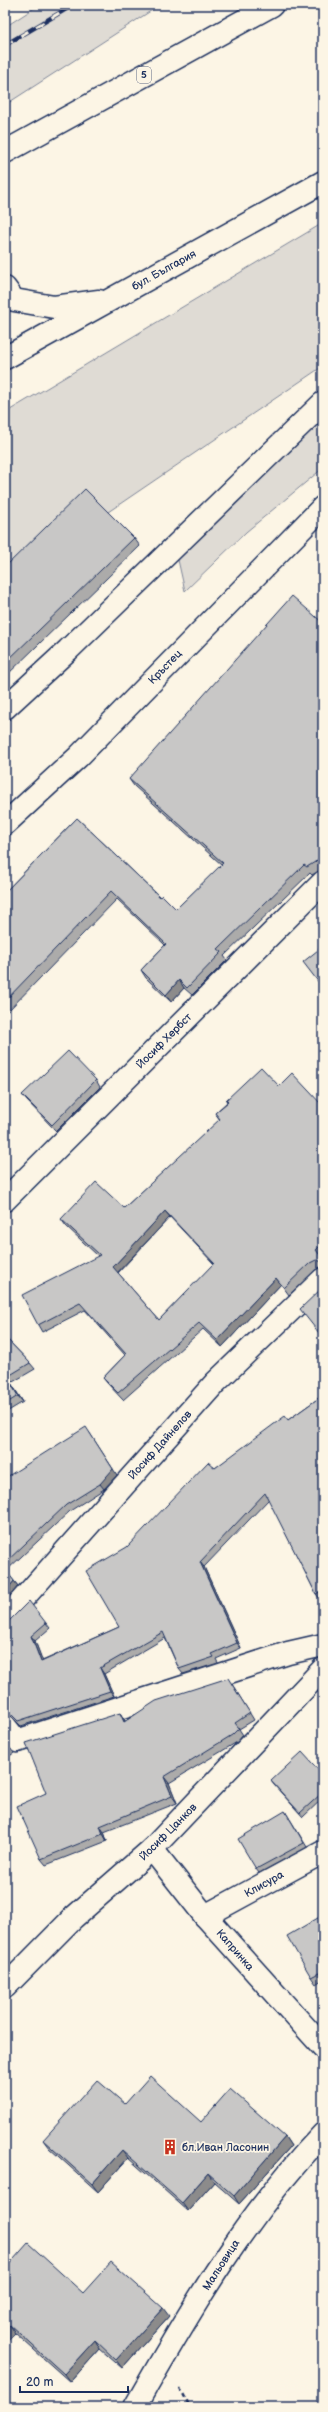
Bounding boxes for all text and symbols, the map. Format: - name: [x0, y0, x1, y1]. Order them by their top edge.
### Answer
- road number: 5: [137, 67, 151, 83]
- street label: бул. България: [130, 247, 198, 293]
- street label: Кръстец: [146, 647, 185, 687]
- street label: Йосиф Хербст: [134, 1011, 194, 1071]
- street label: Йосиф Дайнелов: [126, 1408, 195, 1482]
- street label: Йосиф Цанков: [137, 1800, 200, 1863]
- street label: Клисура: [242, 1868, 286, 1900]
- street label: Капринка: [213, 1927, 257, 1974]
- building icon: бл.Иван Ласонин: [161, 2138, 179, 2156]
- place label: бл.Иван Ласонин: [182, 2141, 269, 2154]
- street label: Мальовица: [200, 2237, 243, 2293]
- scale bar: [20, 2368, 128, 2394]
- text: 20 m: [26, 2375, 53, 2390]

